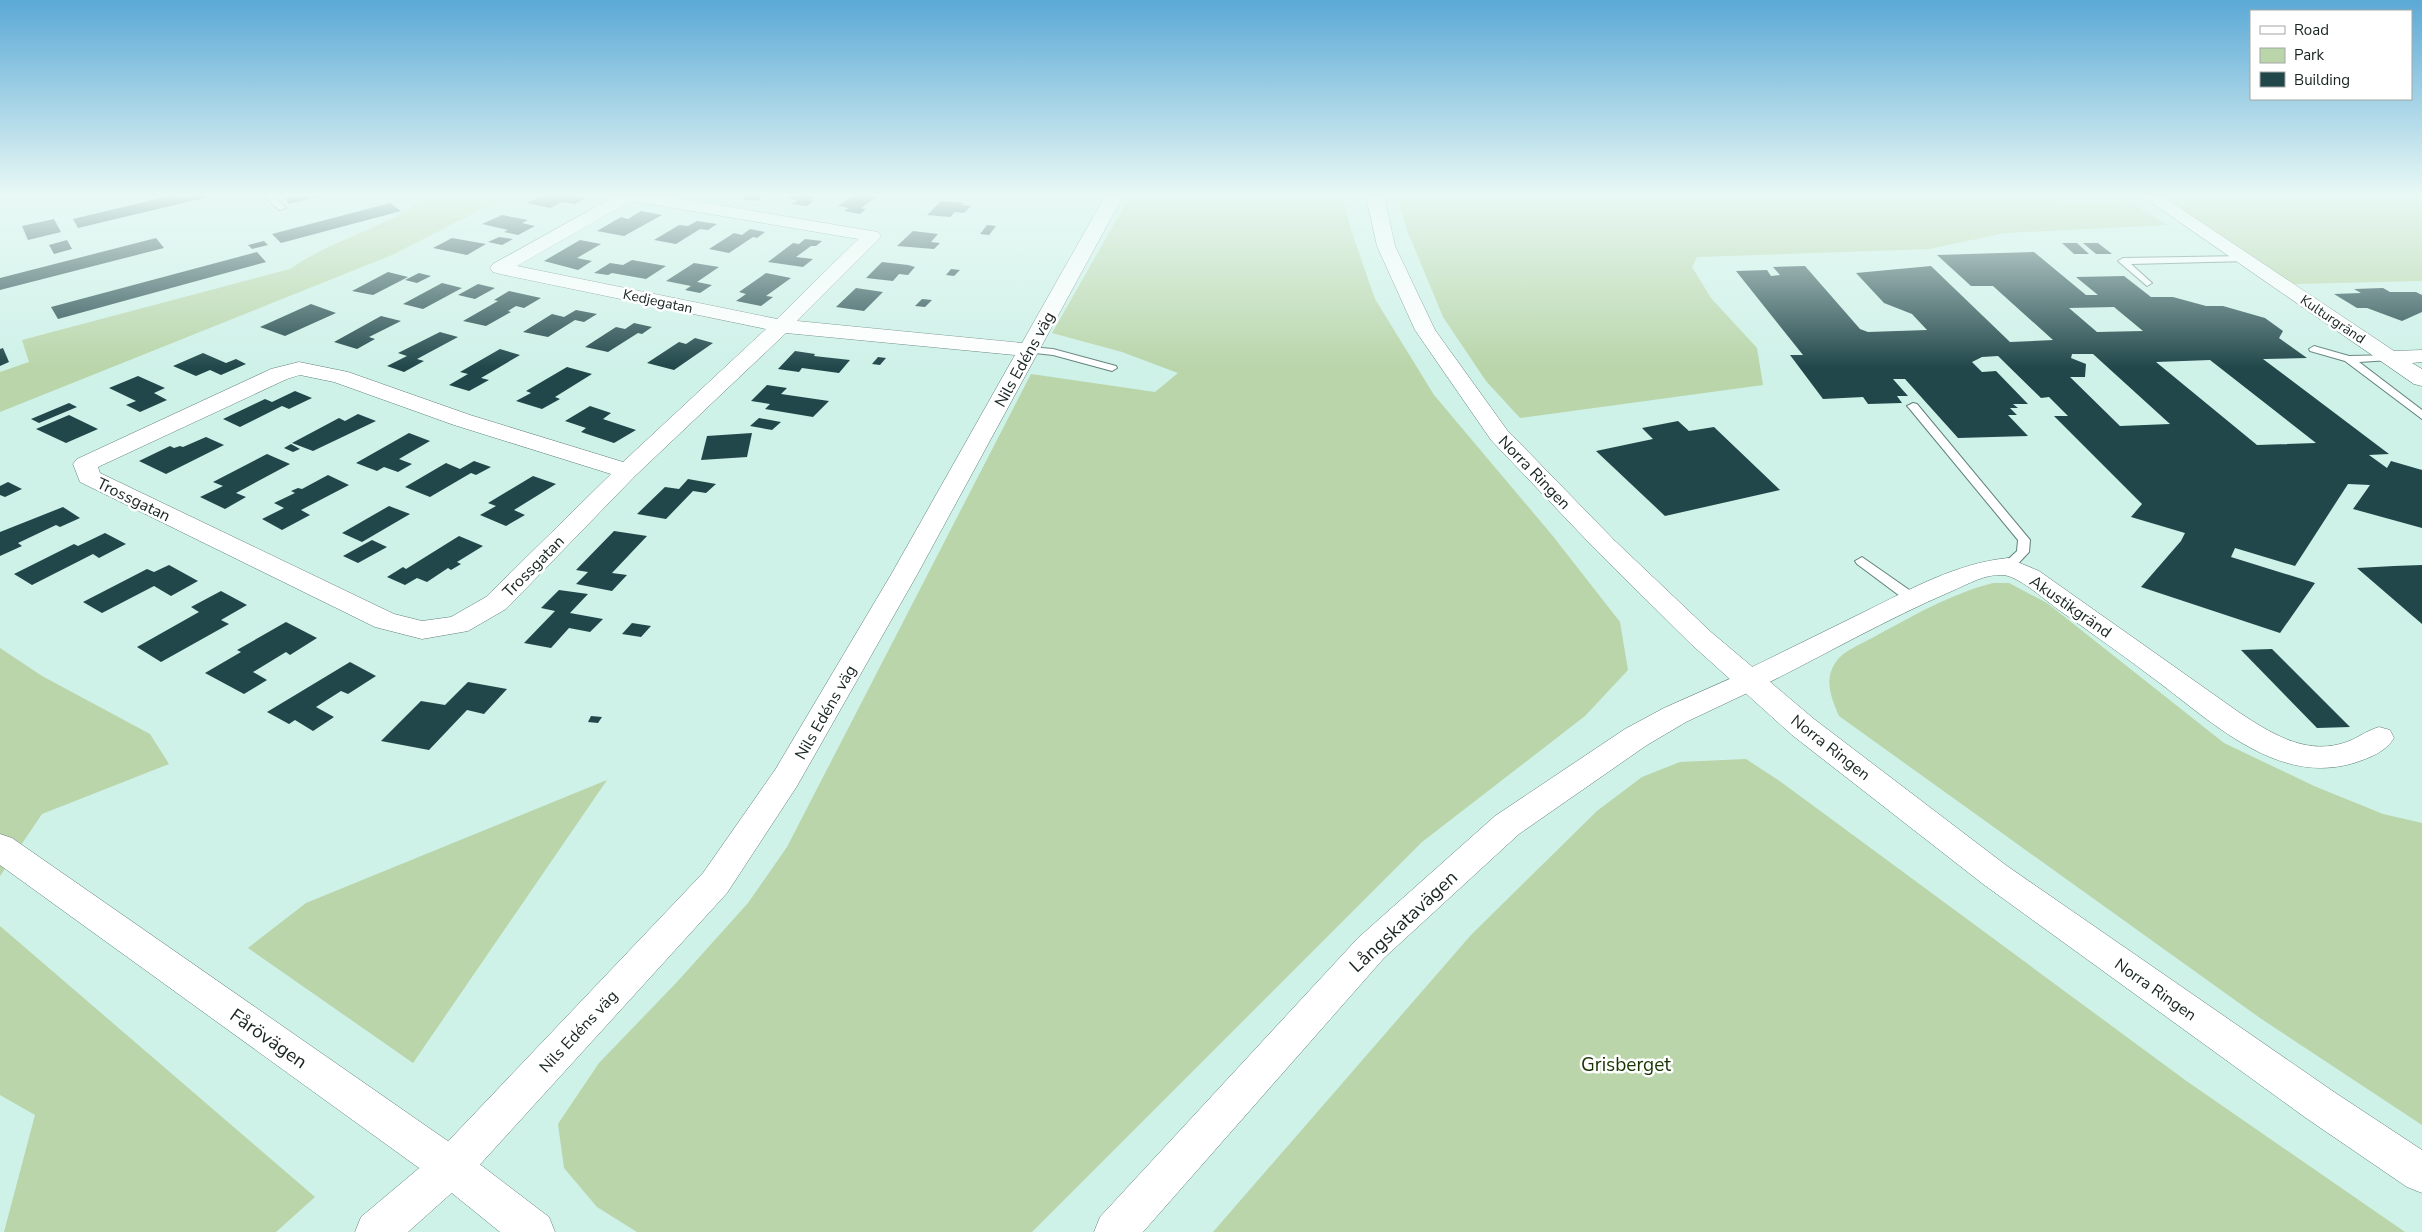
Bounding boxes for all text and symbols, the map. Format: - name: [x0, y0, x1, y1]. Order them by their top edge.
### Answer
- legend: [2250, 10, 2412, 100]
- text: Road: [2294, 20, 2329, 40]
- text: Park: [2294, 45, 2324, 65]
- text: Building: [2294, 70, 2350, 90]
- street label: Kedjegatan: [621, 285, 695, 318]
- street label: Kulturgränd: [2296, 291, 2369, 348]
- street label: Nils Edéns väg: [990, 308, 1060, 411]
- street label: Norra Ringen: [1493, 431, 1575, 515]
- street label: Trossgatan: [93, 473, 174, 527]
- street label: Trossgatan: [498, 531, 570, 603]
- street label: Akustikgränd: [2025, 570, 2116, 643]
- street label: Nils Edéns väg: [790, 661, 862, 764]
- street label: Norra Ringen: [1786, 710, 1875, 786]
- street label: Långskatavägen: [1344, 865, 1463, 979]
- street label: Norra Ringen: [2110, 954, 2201, 1026]
- street label: Nils Edéns väg: [535, 985, 623, 1078]
- street label: Fårövägen: [225, 1003, 312, 1075]
- park label: Grisberget: [1581, 1052, 1671, 1078]

